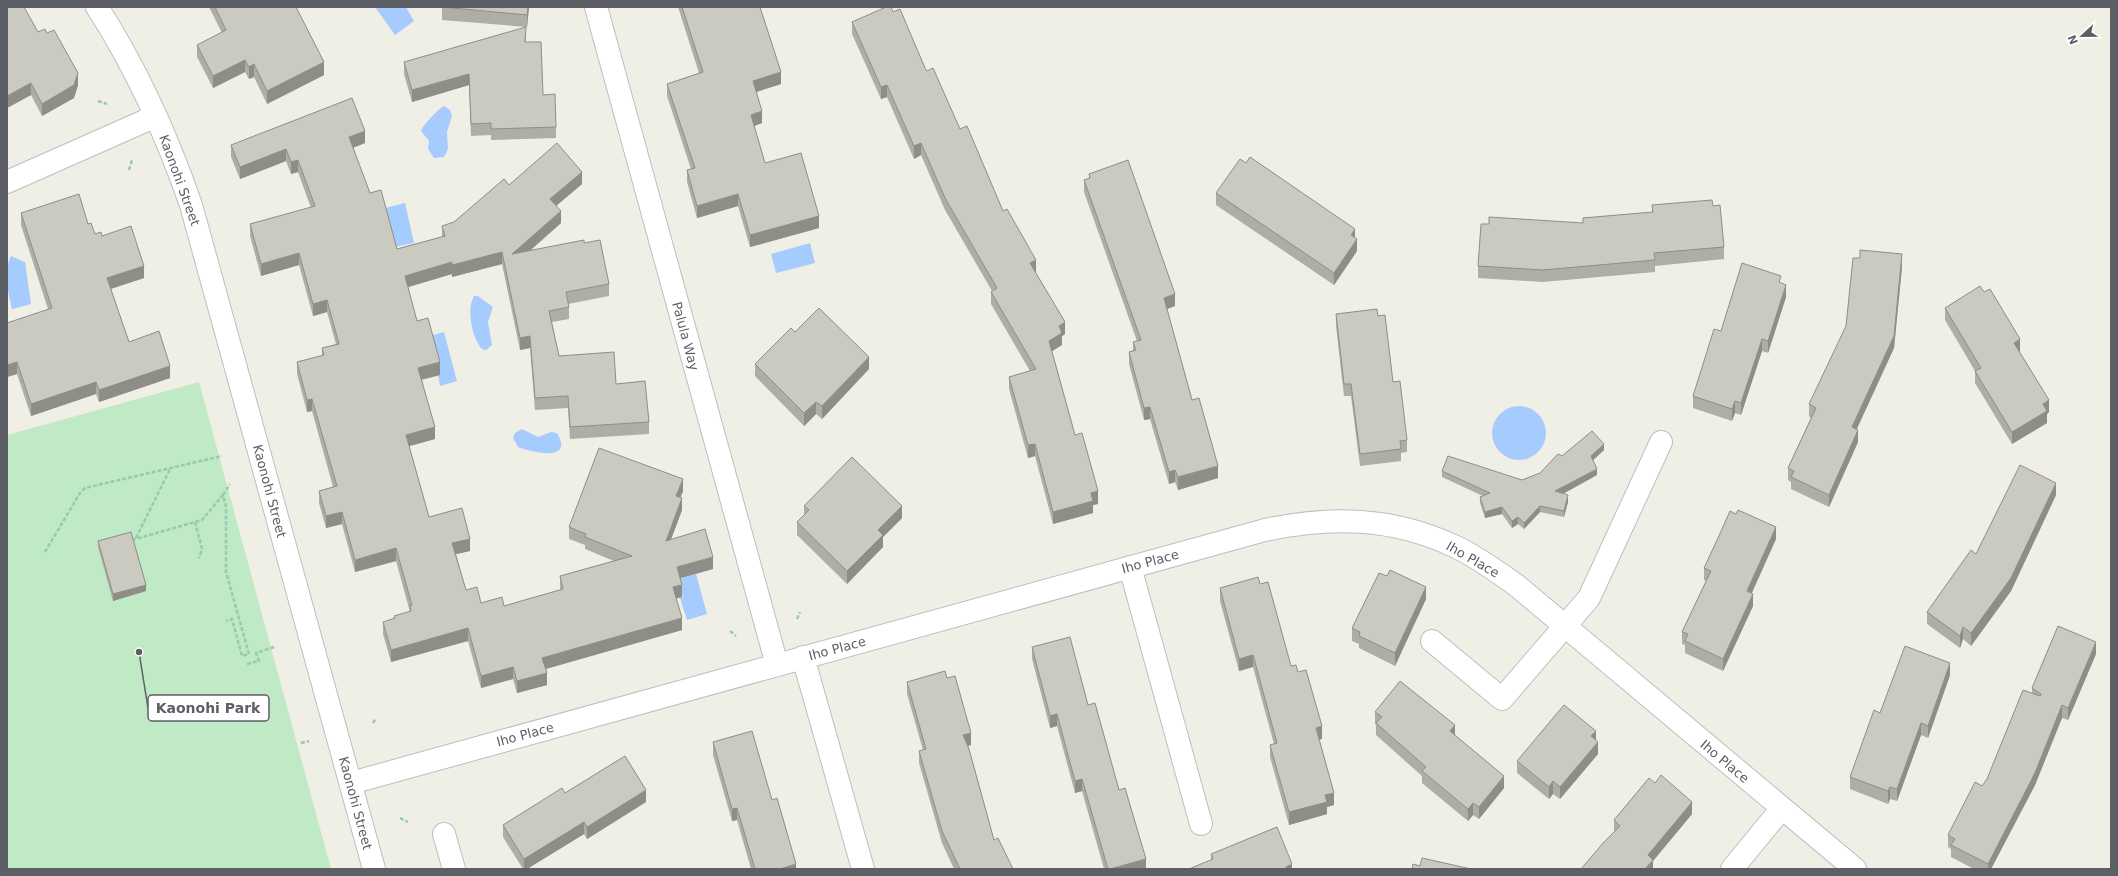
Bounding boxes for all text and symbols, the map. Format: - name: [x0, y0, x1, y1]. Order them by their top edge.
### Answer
- north arrow: [2062, 16, 2102, 56]
- text: N: [2065, 33, 2081, 46]
- street label: Kaonohi Street: [156, 133, 203, 228]
- street label: Palula Way: [669, 300, 702, 372]
- street label: Kaonohi Street: [250, 443, 289, 539]
- street label: Iho Place: [1444, 538, 1502, 581]
- street label: Iho Place: [1120, 547, 1180, 576]
- street label: Iho Place: [807, 634, 867, 663]
- callout: Kaonohi Park: [148, 695, 269, 721]
- text: Kaonohi Park: [156, 700, 261, 716]
- street label: Iho Place: [495, 720, 555, 749]
- street label: Iho Place: [1697, 737, 1752, 786]
- street label: Kaonohi Street: [336, 755, 375, 851]

